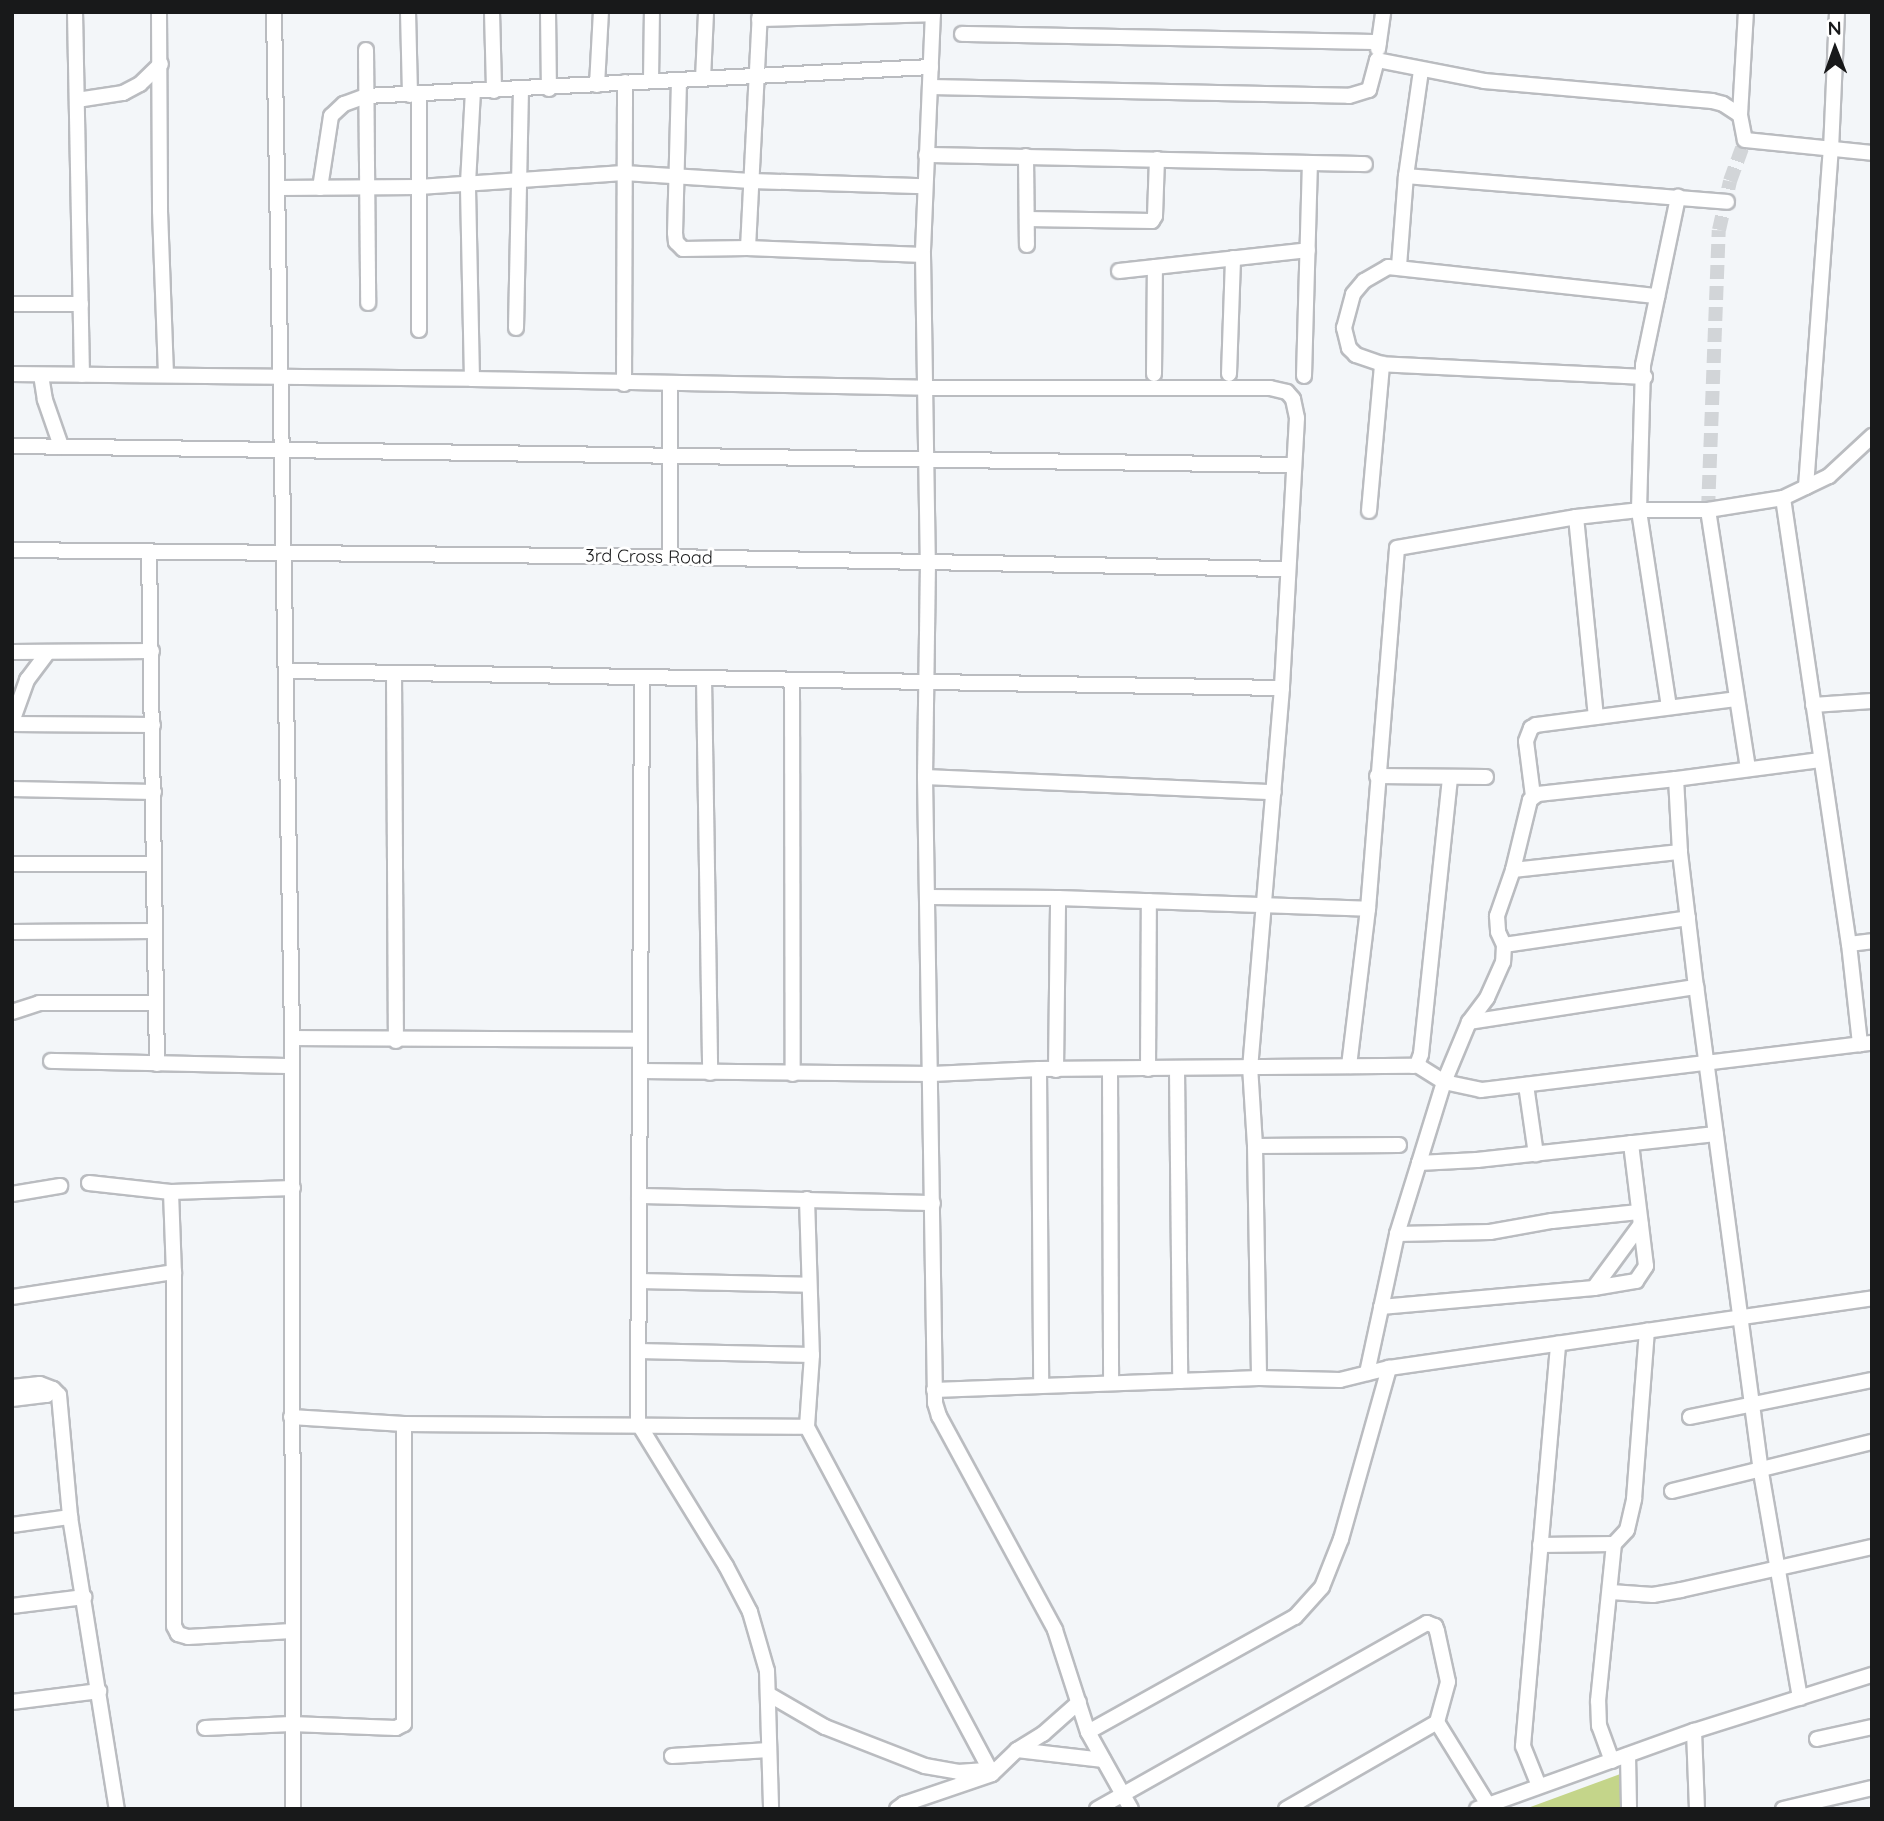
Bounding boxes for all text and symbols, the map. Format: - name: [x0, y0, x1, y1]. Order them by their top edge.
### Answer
- north arrow: [1800, 14, 1870, 84]
- text: N: [1827, 16, 1842, 40]
- street label: 3rd Cross Road: [585, 545, 713, 569]

